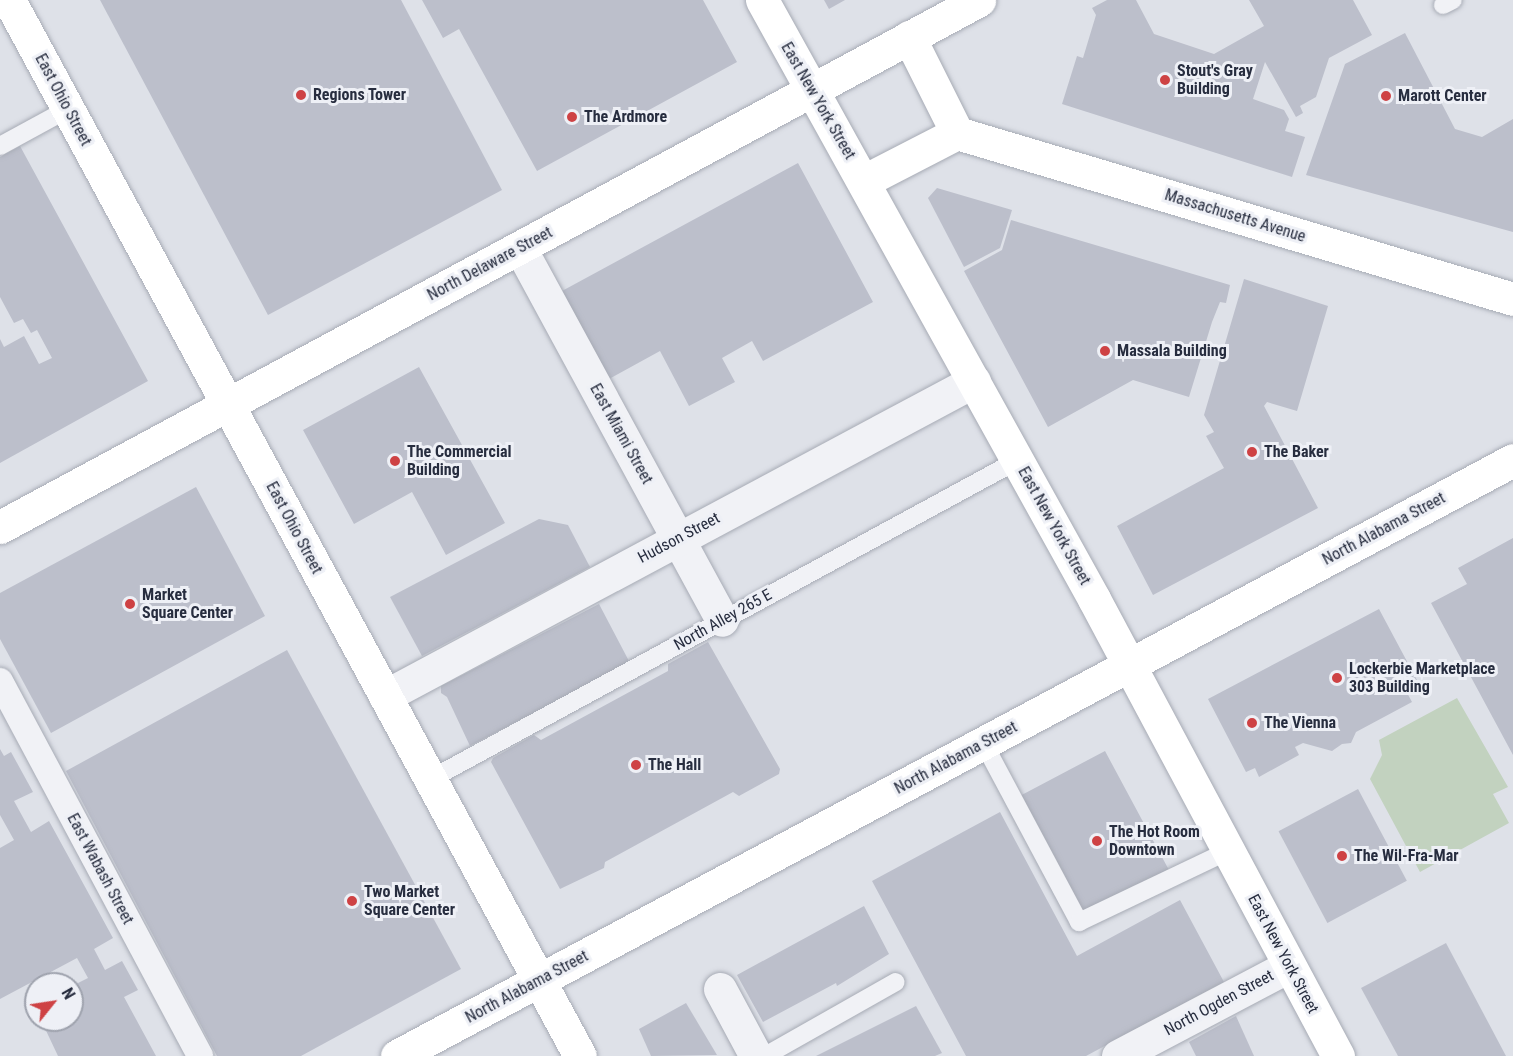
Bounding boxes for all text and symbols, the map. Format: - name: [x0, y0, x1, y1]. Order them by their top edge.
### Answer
- street label: East New York Street: [777, 39, 859, 163]
- street label: East Ohio Street: [31, 51, 95, 149]
- place label: Stout's Gray Building: [1177, 61, 1253, 99]
- marker: Stout's Gray Building: [1158, 73, 1172, 87]
- place label: Regions Tower: [313, 85, 407, 105]
- place label: Marott Center: [1398, 86, 1487, 106]
- marker: Regions Tower: [294, 88, 308, 102]
- marker: Marott Center: [1379, 89, 1393, 103]
- place label: The Ardmore: [584, 107, 667, 127]
- marker: The Ardmore: [565, 110, 579, 124]
- street label: Massachusetts Avenue: [1162, 185, 1308, 247]
- street label: North Delaware Street: [424, 223, 556, 305]
- place label: Massala Building: [1117, 341, 1227, 361]
- marker: Massala Building: [1098, 344, 1112, 358]
- street label: East Miami Street: [586, 381, 656, 487]
- place label: The Commercial Building: [407, 442, 511, 480]
- place label: The Baker: [1264, 442, 1329, 462]
- marker: The Baker: [1245, 445, 1259, 459]
- marker: The Commercial Building: [388, 454, 402, 468]
- street label: East New York Street: [1014, 464, 1094, 588]
- street label: East Ohio Street: [262, 479, 326, 577]
- street label: North Alabama Street: [1319, 489, 1449, 569]
- street label: Hudson Street: [635, 508, 723, 568]
- place label: Market Square Center: [142, 585, 233, 623]
- street label: North Alley 265 E: [671, 585, 775, 655]
- marker: Market Square Center: [123, 597, 137, 611]
- place label: Lockerbie Marketplace 303 Building: [1349, 659, 1495, 697]
- marker: Lockerbie Marketplace 303 Building: [1330, 671, 1344, 685]
- place label: The Vienna: [1264, 713, 1336, 733]
- marker: The Vienna: [1245, 716, 1259, 730]
- street label: North Alabama Street: [891, 718, 1021, 798]
- place label: The Hall: [648, 755, 701, 775]
- marker: The Hall: [629, 758, 643, 772]
- street label: East Wabash Street: [63, 810, 137, 928]
- place label: The Hot Room Downtown: [1109, 822, 1200, 860]
- marker: The Hot Room Downtown: [1090, 834, 1104, 848]
- place label: The Wil-Fra-Mar: [1354, 846, 1458, 866]
- marker: The Wil-Fra-Mar: [1335, 849, 1349, 863]
- place label: Two Market Square Center: [364, 882, 455, 920]
- street label: East New York Street: [1244, 891, 1322, 1017]
- marker: Two Market Square Center: [345, 894, 359, 908]
- street label: North Alabama Street: [462, 947, 592, 1027]
- street label: North Ogden Street: [1161, 966, 1277, 1040]
- north arrow: [24, 972, 84, 1032]
- text: N: [58, 985, 79, 1003]

